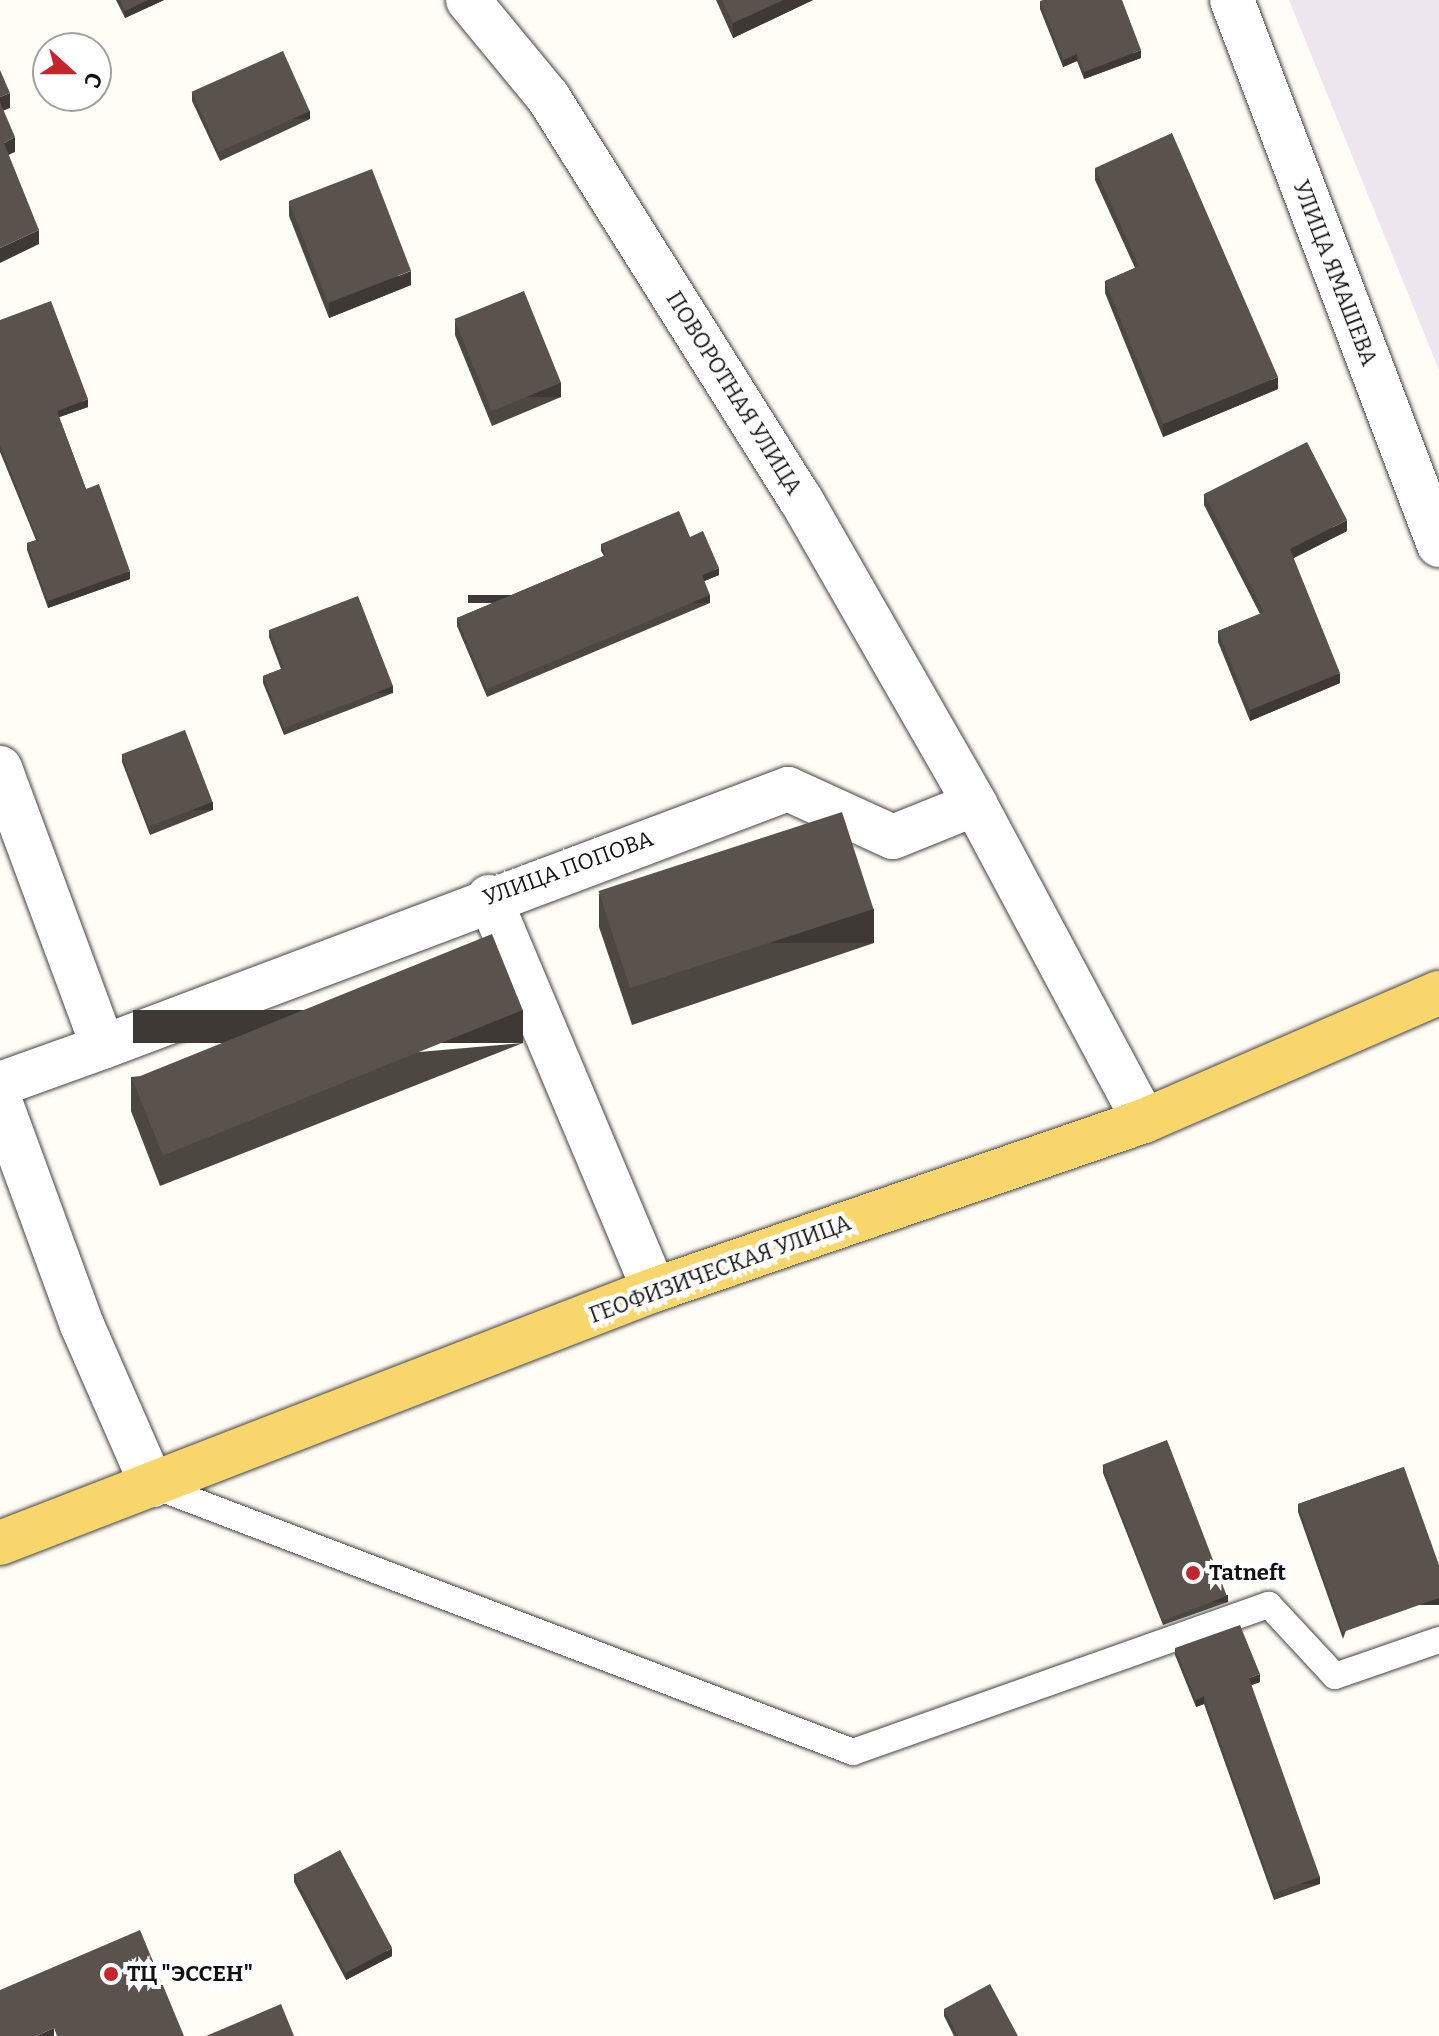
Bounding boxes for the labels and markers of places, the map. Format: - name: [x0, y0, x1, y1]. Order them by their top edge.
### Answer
- place label: Tatneft: [1209, 1560, 1286, 1586]
- marker: Tatneft: [1184, 1564, 1202, 1582]
- place label: ТЦ "ЭССЕН": [127, 1961, 253, 1987]
- marker: ТЦ "ЭССЕН": [102, 1965, 120, 1983]

